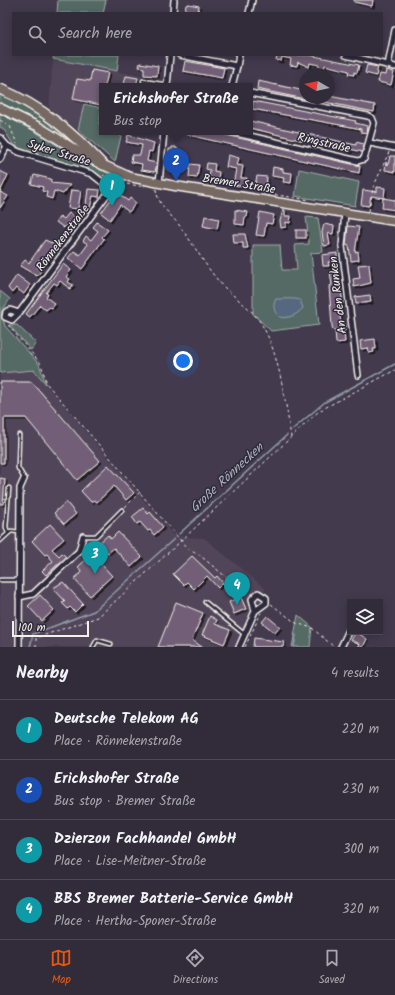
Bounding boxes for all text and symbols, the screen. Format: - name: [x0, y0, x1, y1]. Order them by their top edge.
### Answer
- search box: [12, 12, 383, 56]
- text: Search here: [58, 22, 132, 46]
- icon: search: [26, 23, 48, 45]
- north arrow: [299, 68, 335, 104]
- popup: [99, 83, 253, 135]
- text: Erichshofer Straße: [113, 87, 239, 111]
- text: Bus stop: [113, 111, 161, 132]
- street label: Ringstraße: [296, 128, 353, 158]
- street label: Syker Straße: [25, 134, 93, 172]
- pin: 2: [163, 148, 189, 181]
- street label: Bremer Straße: [201, 169, 278, 199]
- pin: 1: [99, 173, 125, 206]
- street label: Rönnekenstraße: [31, 200, 95, 276]
- street label: An den Runken: [324, 255, 352, 335]
- your location: [173, 351, 193, 371]
- water label: Große Rönnecken: [185, 437, 270, 518]
- pin: 3: [82, 541, 108, 574]
- pin: 4: [224, 572, 250, 605]
- map controls: [347, 599, 383, 635]
- button: layers: [347, 599, 383, 635]
- scale bar: [12, 619, 89, 638]
- text: 100 m: [18, 619, 46, 637]
- text: Nearby: [16, 660, 68, 687]
- text: 4 results: [331, 663, 379, 684]
- text: Deutsche Telekom AG: [54, 707, 199, 731]
- text: 1: [27, 719, 31, 740]
- text: 220 m: [342, 719, 379, 740]
- text: Place · Rönnekenstraße: [54, 731, 182, 752]
- text: Erichshofer Straße: [54, 767, 179, 791]
- text: 2: [25, 779, 33, 800]
- text: 230 m: [342, 779, 379, 800]
- text: Bus stop · Bremer Straße: [54, 791, 195, 812]
- text: Dzierzon Fachhandel GmbH: [54, 827, 237, 851]
- text: 3: [25, 839, 33, 860]
- text: 300 m: [343, 839, 379, 860]
- text: Place · Lise-Meitner-Straße: [54, 851, 206, 872]
- text: BBS Bremer Batterie-Service GmbH: [54, 887, 293, 911]
- text: 4: [25, 899, 33, 920]
- text: 320 m: [342, 899, 379, 920]
- text: Place · Hertha-Sponer-Straße: [54, 911, 216, 932]
- tab: Map: [50, 947, 72, 989]
- tab: Directions: [173, 947, 218, 989]
- tab: Saved: [319, 947, 345, 989]

